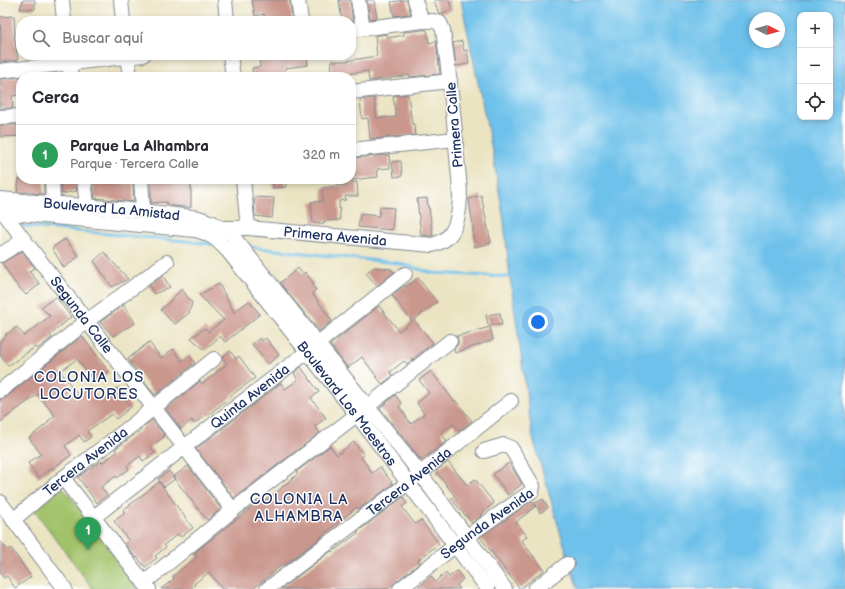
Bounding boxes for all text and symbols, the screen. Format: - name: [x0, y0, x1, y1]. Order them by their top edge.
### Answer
- north arrow: [749, 12, 785, 48]
- map controls: [797, 12, 833, 120]
- button: +: [797, 12, 833, 48]
- search box: [16, 16, 356, 60]
- icon: search: [30, 27, 52, 49]
- text: Buscar aquí: [62, 29, 143, 48]
- button: −: [797, 48, 833, 84]
- street label: Primera Calle: [442, 81, 467, 168]
- button: locate: [797, 84, 833, 120]
- text: Cerca: [32, 88, 79, 108]
- text: Parque La Alhambra: [70, 137, 209, 156]
- text: 1: [42, 147, 48, 163]
- text: 320 m: [302, 147, 340, 163]
- text: Parque · Tercera Calle: [70, 156, 199, 172]
- street label: Boulevard La Amistad: [43, 195, 181, 225]
- street label: Primera Avenida: [283, 223, 388, 250]
- street label: Segunda Calle: [46, 273, 116, 357]
- your location: [528, 312, 548, 332]
- street label: Boulevard Los Maestros: [293, 338, 400, 469]
- street label: Quinta Avenida: [207, 361, 293, 433]
- district label: COLONIA LOS LOCUTORES: [34, 368, 144, 404]
- street label: Tercera Avenida: [40, 424, 131, 500]
- street label: Tercera Avenida: [363, 444, 455, 520]
- street label: Segunda Avenida: [437, 485, 537, 563]
- district label: COLONIA LA ALHAMBRA: [250, 490, 348, 526]
- pin: 1: [75, 517, 101, 550]

